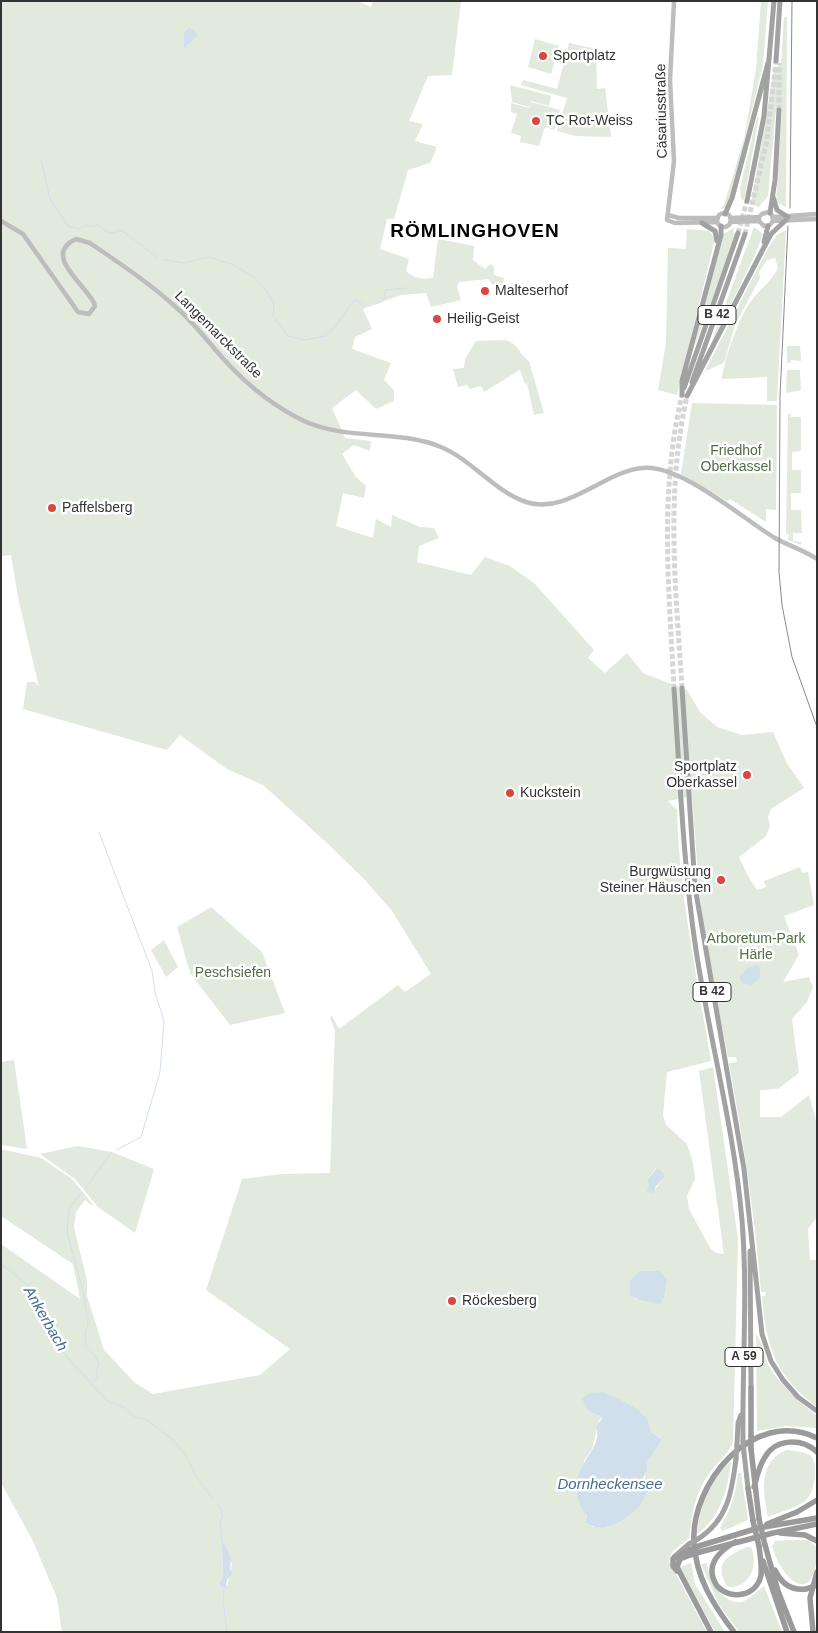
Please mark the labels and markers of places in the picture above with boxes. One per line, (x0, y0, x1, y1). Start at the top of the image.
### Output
place label: Sportplatz (553, 48, 616, 64)
marker: Sportplatz (537, 50, 549, 62)
place label: TC Rot-Weiss (546, 113, 633, 129)
marker: TC Rot-Weiss (530, 115, 542, 127)
place label: Malteserhof (495, 283, 568, 299)
marker: Malteserhof (479, 285, 491, 297)
place label: Heilig-Geist (447, 311, 519, 327)
marker: Heilig-Geist (431, 313, 443, 325)
place label: Paffelsberg (62, 500, 133, 516)
marker: Paffelsberg (46, 502, 58, 514)
place label: Sportplatz Oberkassel (666, 759, 737, 792)
marker: Sportplatz Oberkassel (741, 769, 753, 781)
place label: Kuckstein (520, 785, 581, 801)
marker: Kuckstein (504, 787, 516, 799)
place label: Burgwüstung Steiner Häuschen (600, 864, 711, 896)
marker: Burgwüstung Steiner Häuschen (715, 874, 727, 886)
place label: Röckesberg (462, 1293, 537, 1309)
marker: Röckesberg (446, 1295, 458, 1307)

